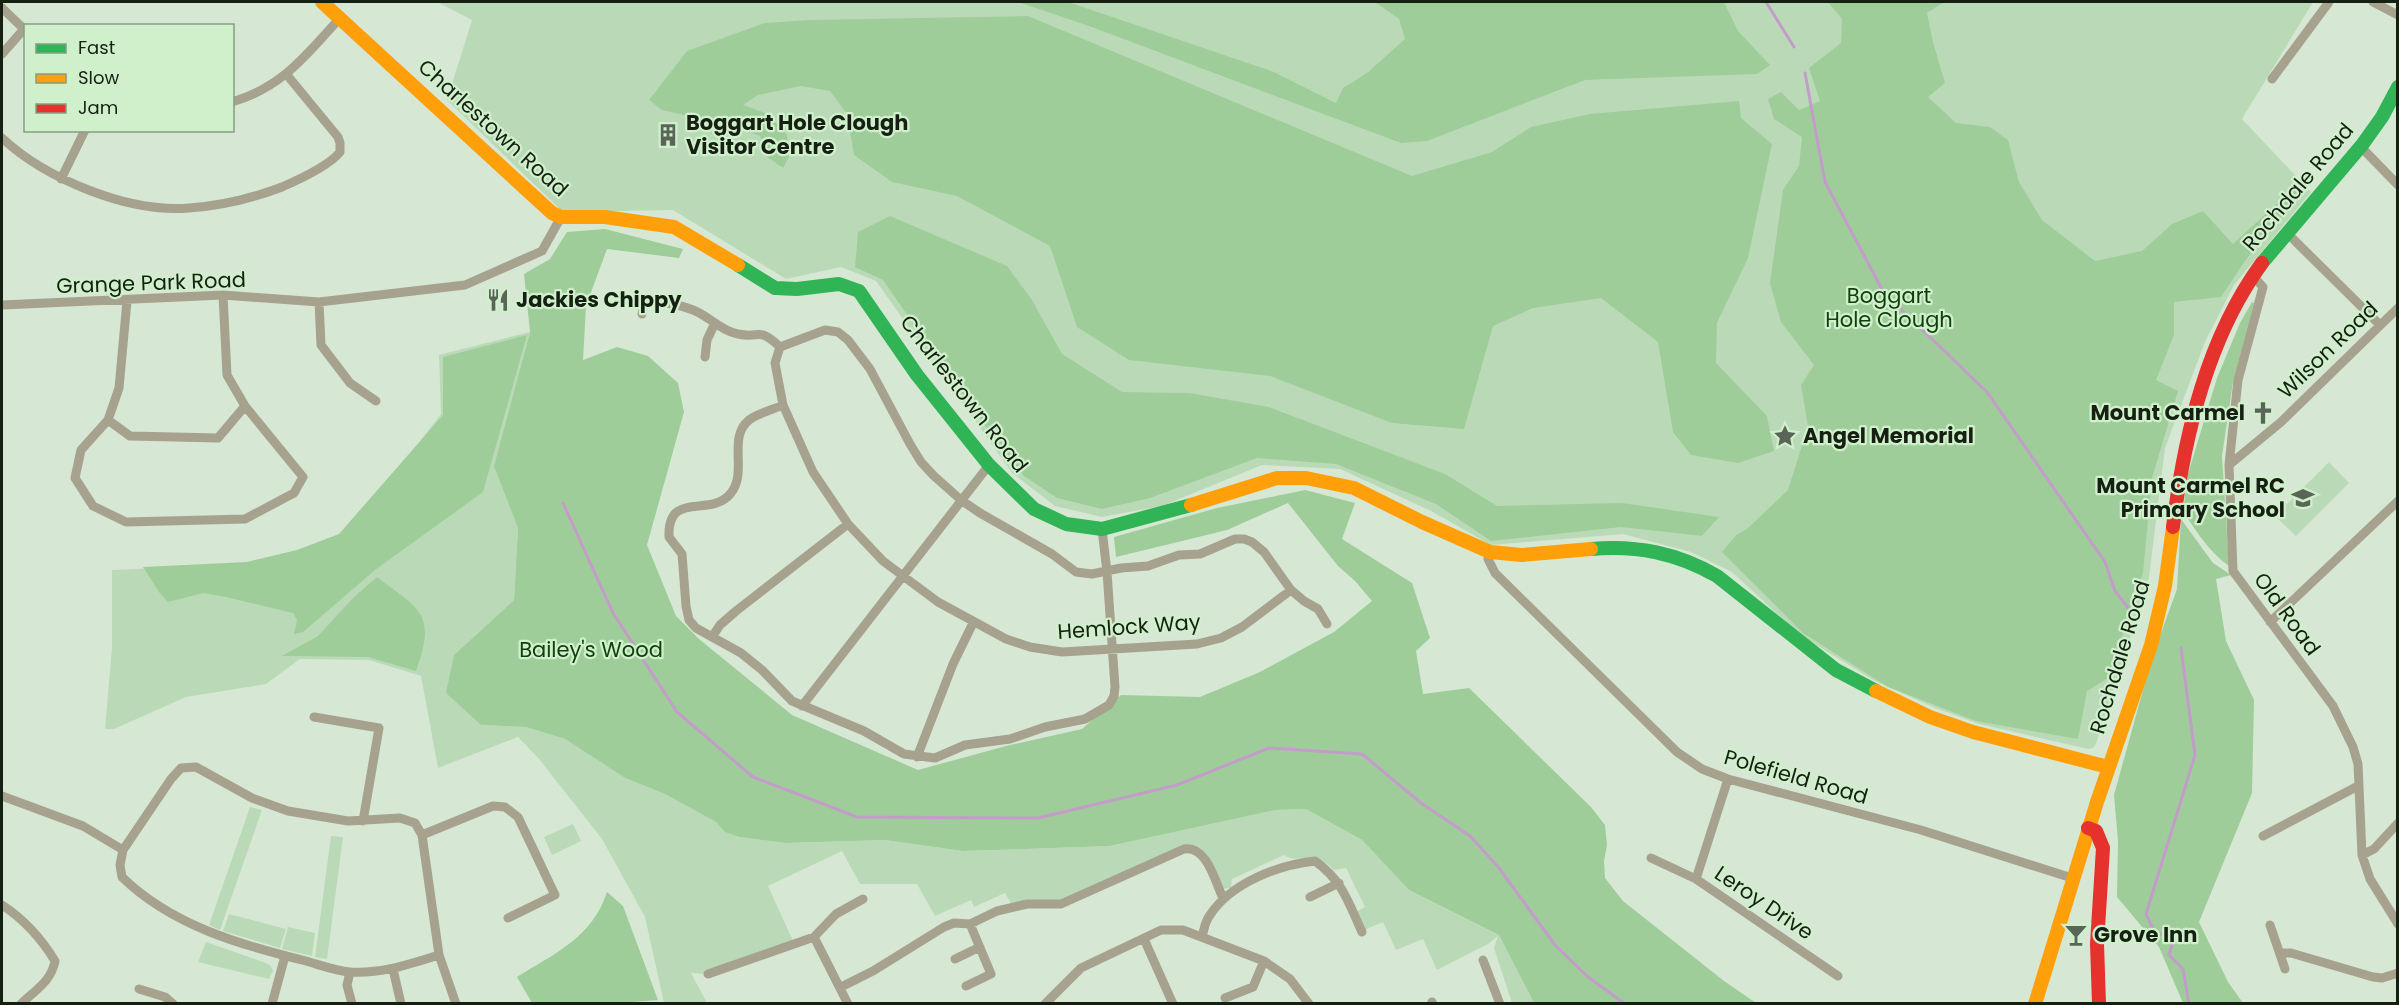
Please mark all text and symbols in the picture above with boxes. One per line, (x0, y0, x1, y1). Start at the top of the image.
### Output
legend (24, 24, 234, 132)
text: Fast (78, 35, 115, 60)
street label: Charlestown Road (412, 52, 575, 203)
text: Slow (78, 65, 120, 90)
text: Jam (78, 95, 118, 120)
place label: Boggart Hole Clough Visitor Centre (686, 108, 908, 161)
street label: Rochdale Road (2235, 116, 2360, 257)
building icon: Boggart Hole Clough Visitor Centre (655, 122, 681, 148)
street label: Grange Park Road (56, 265, 246, 300)
park label: Boggart Hole Clough (1825, 281, 1953, 334)
place label: Jackies Chippy (516, 285, 682, 314)
restaurant icon: Jackies Chippy (485, 287, 511, 313)
street label: Wilson Road (2271, 294, 2384, 405)
street label: Charlestown Road (894, 309, 1035, 479)
place label: Mount Carmel (2090, 398, 2245, 427)
church icon: Mount Carmel (2250, 400, 2276, 426)
place label: Angel Memorial (1803, 421, 1974, 450)
place icon: Angel Memorial (1772, 423, 1798, 449)
place label: Mount Carmel RC Primary School (2096, 471, 2285, 524)
school or university icon: Mount Carmel RC Primary School (2290, 485, 2316, 511)
street label: Old Road (2247, 566, 2327, 661)
street label: Rochdale Road (2082, 576, 2157, 737)
street label: Hemlock Way (1056, 607, 1202, 646)
park label: Bailey's Wood (519, 635, 663, 664)
street label: Polefield Road (1721, 742, 1871, 811)
street label: Leroy Drive (1709, 859, 1819, 946)
place label: Grove Inn (2094, 920, 2197, 949)
bar icon: Grove Inn (2063, 922, 2089, 948)

